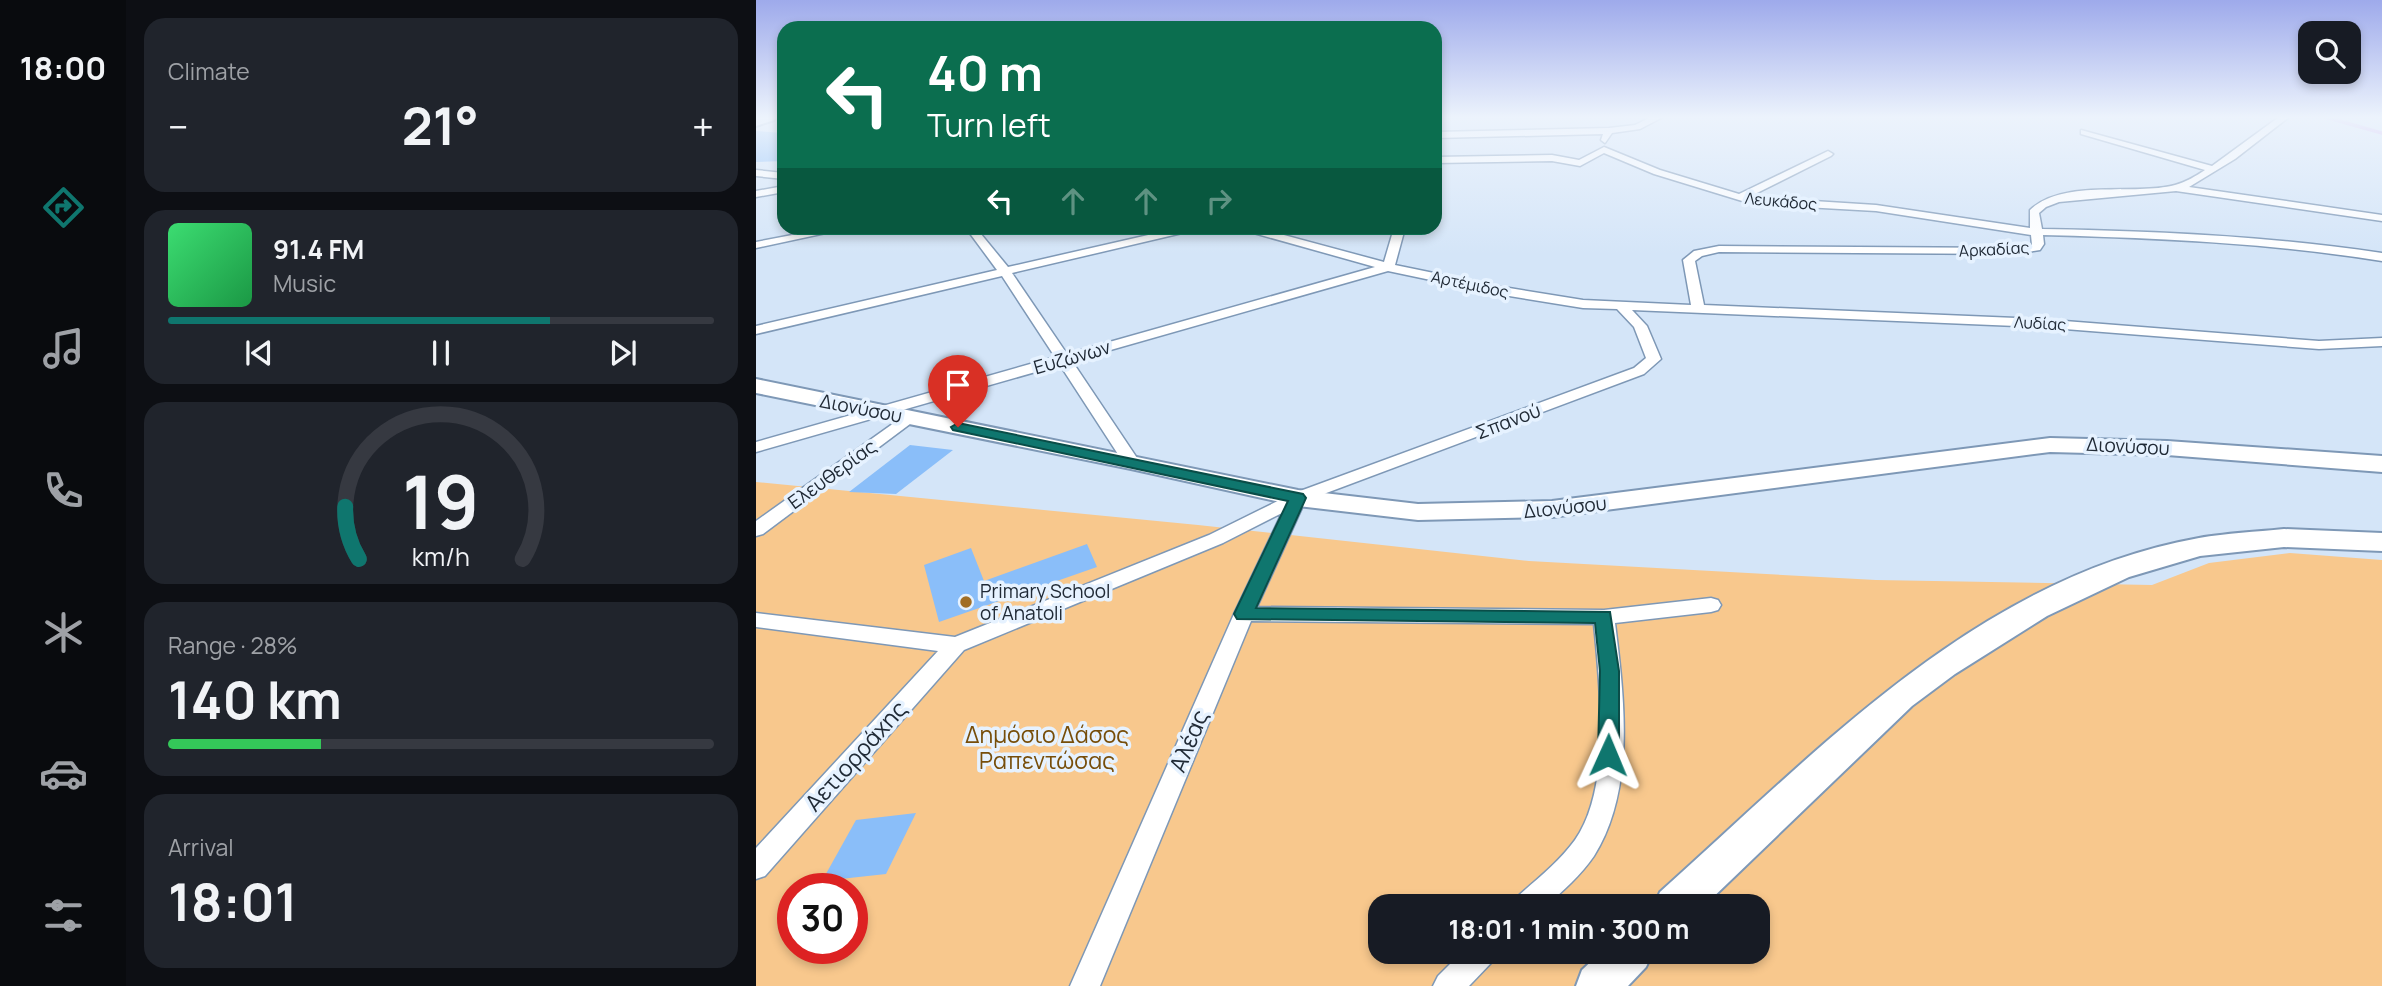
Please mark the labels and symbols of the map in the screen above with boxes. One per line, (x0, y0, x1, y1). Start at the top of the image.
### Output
street label: Λευκάδος (1744, 187, 1818, 215)
street label: Αρκαδίας (1958, 236, 2030, 262)
street label: Αρτέμιδος (1429, 265, 1511, 303)
street label: Λυδίας (2013, 311, 2067, 335)
street label: Ευζώνων (1031, 334, 1114, 380)
pin (928, 355, 988, 427)
street label: Διονύσου (818, 387, 904, 429)
street label: Σπανού (1472, 397, 1544, 445)
street label: Διονύσου (2086, 431, 2170, 461)
street label: Ελευθερίας (783, 433, 881, 515)
street label: Διονύσου (1522, 490, 1608, 524)
place label: Primary School of Anatoli (980, 578, 1110, 626)
marker: Primary School of Anatoli (958, 594, 974, 610)
street label: Αετιορράχης (797, 693, 914, 818)
street label: Αλέας (1161, 705, 1215, 777)
park label: Δημόσιο Δάσος Ραπεντώσας (965, 718, 1129, 776)
position arrow (1571, 718, 1645, 792)
speed limit sign: 30 (777, 873, 868, 964)

